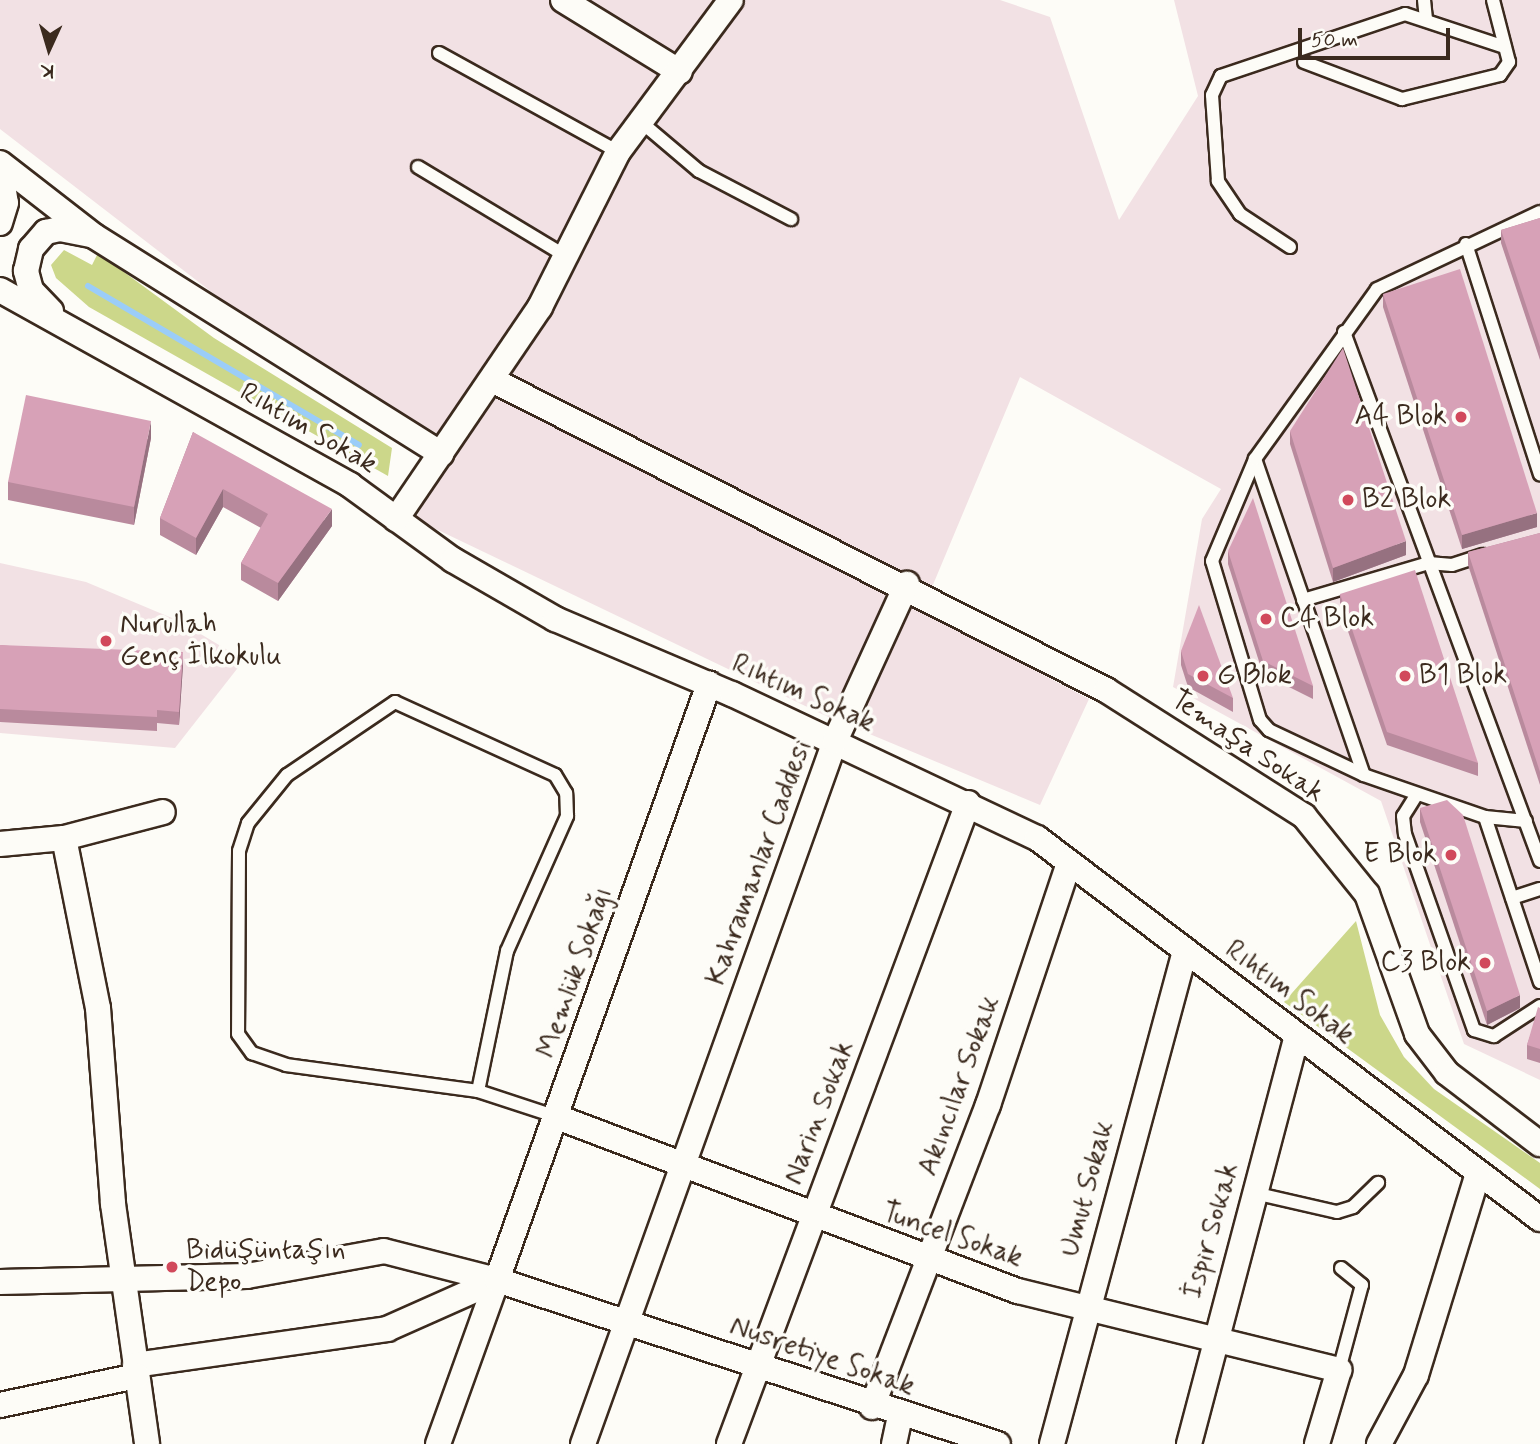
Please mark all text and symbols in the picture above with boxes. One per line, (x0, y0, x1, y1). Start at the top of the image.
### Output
north arrow (14, 14, 84, 84)
scale bar (1302, 14, 1454, 58)
text: 50 m (1311, 26, 1358, 54)
text: K (40, 58, 55, 83)
street label: Rıhtım Sokak (232, 375, 384, 483)
place label: A4 Blok (1354, 400, 1447, 434)
marker: A4 Blok (1453, 409, 1469, 425)
place label: B2 Blok (1362, 483, 1451, 517)
marker: B2 Blok (1340, 492, 1356, 508)
place label: C4 Blok (1280, 602, 1374, 636)
place label: Nurullah Genç İlkokulu (120, 608, 282, 674)
marker: C4 Blok (1258, 611, 1274, 627)
marker: Nurullah Genç İlkokulu (98, 633, 114, 649)
street label: Rıhtım Sokak (725, 647, 881, 741)
place label: G Blok (1217, 659, 1293, 693)
place label: B1 Blok (1419, 659, 1507, 693)
marker: G Blok (1195, 668, 1211, 684)
marker: B1 Blok (1397, 668, 1413, 684)
street label: Temaşa Sokak (1165, 684, 1329, 810)
street label: Kahramanlar Caddesi (699, 733, 821, 993)
place label: E Blok (1363, 838, 1437, 872)
marker: E Blok (1443, 847, 1459, 863)
street label: Memlük Sokağı (531, 882, 621, 1064)
street label: Rıhtım Sokak (1217, 933, 1361, 1053)
place label: C3 Blok (1380, 946, 1471, 980)
marker: C3 Blok (1477, 955, 1493, 971)
street label: Akıncılar Sokak (912, 993, 1008, 1179)
street label: Narin Sokak (777, 1036, 863, 1190)
street label: Umut Sokak (1054, 1118, 1122, 1260)
street label: İspir Sokak (1177, 1160, 1247, 1302)
street label: Tuncel Sokak (876, 1196, 1028, 1276)
place label: Bidüşüntaşın Depo (186, 1234, 346, 1300)
marker: Bidüşüntaşın Depo (164, 1259, 180, 1275)
street label: Nusretiye Sokak (725, 1310, 919, 1404)

